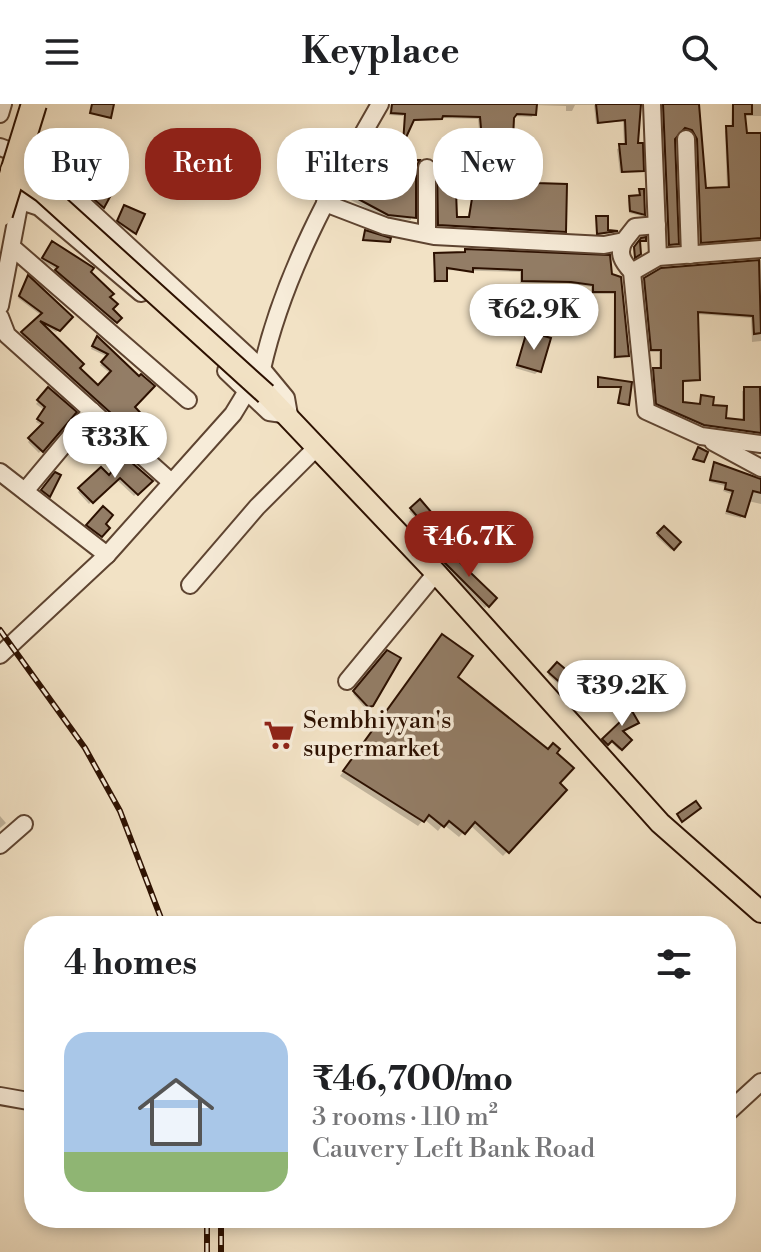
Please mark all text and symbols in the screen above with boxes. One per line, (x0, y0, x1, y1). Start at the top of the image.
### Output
icon: menu (40, 30, 84, 74)
text: Keyplace (301, 30, 460, 75)
icon: search (677, 30, 721, 74)
chip: Buy (24, 128, 129, 200)
chip: Rent (145, 128, 261, 200)
chip: Filters (277, 128, 417, 200)
chip: New (433, 128, 543, 200)
pin: ₹62.9K (469, 284, 599, 352)
text: ₹62.9K (488, 294, 580, 326)
pin: ₹33K (68, 412, 162, 480)
text: ₹33K (81, 422, 149, 454)
pin: ₹46.7K (404, 511, 534, 579)
text: ₹46.7K (422, 521, 516, 553)
pin: ₹39.2K (557, 660, 687, 728)
text: ₹39.2K (576, 670, 668, 702)
place label: Sembhiyyan's supermarket (303, 706, 451, 764)
supermarket icon: Sembhiyyan's supermarket (262, 718, 296, 752)
icon: filters (652, 942, 696, 986)
text: 4 homes (64, 943, 197, 985)
text: ₹46,700/mo (312, 1059, 513, 1101)
icon: home (128, 1064, 224, 1160)
text: 3 rooms · 110 m² (312, 1101, 498, 1133)
text: Cauvery Left Bank Road (312, 1133, 595, 1165)

